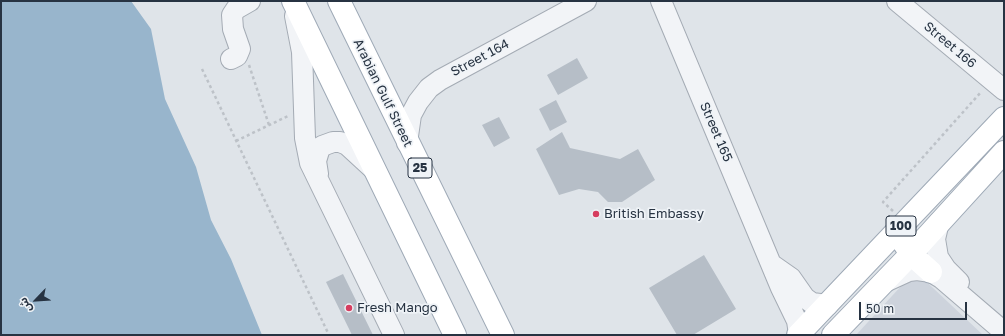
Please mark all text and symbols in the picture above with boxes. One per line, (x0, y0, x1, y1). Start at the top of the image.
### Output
street label: Street 166 (921, 19, 979, 71)
street label: Arabian Gulf Street (350, 36, 416, 150)
street label: Street 164 (448, 36, 512, 80)
street label: Street 165 (696, 100, 736, 164)
road number: 25 (408, 158, 432, 178)
place label: British Embassy (604, 206, 704, 222)
marker: British Embassy (591, 209, 601, 219)
road number: 100 (886, 216, 916, 236)
north arrow (16, 280, 56, 320)
scale bar (861, 294, 969, 320)
text: ش (16, 296, 34, 315)
place label: Fresh Mango (357, 300, 438, 316)
text: 50 m (866, 301, 894, 316)
marker: Fresh Mango (344, 303, 354, 313)

